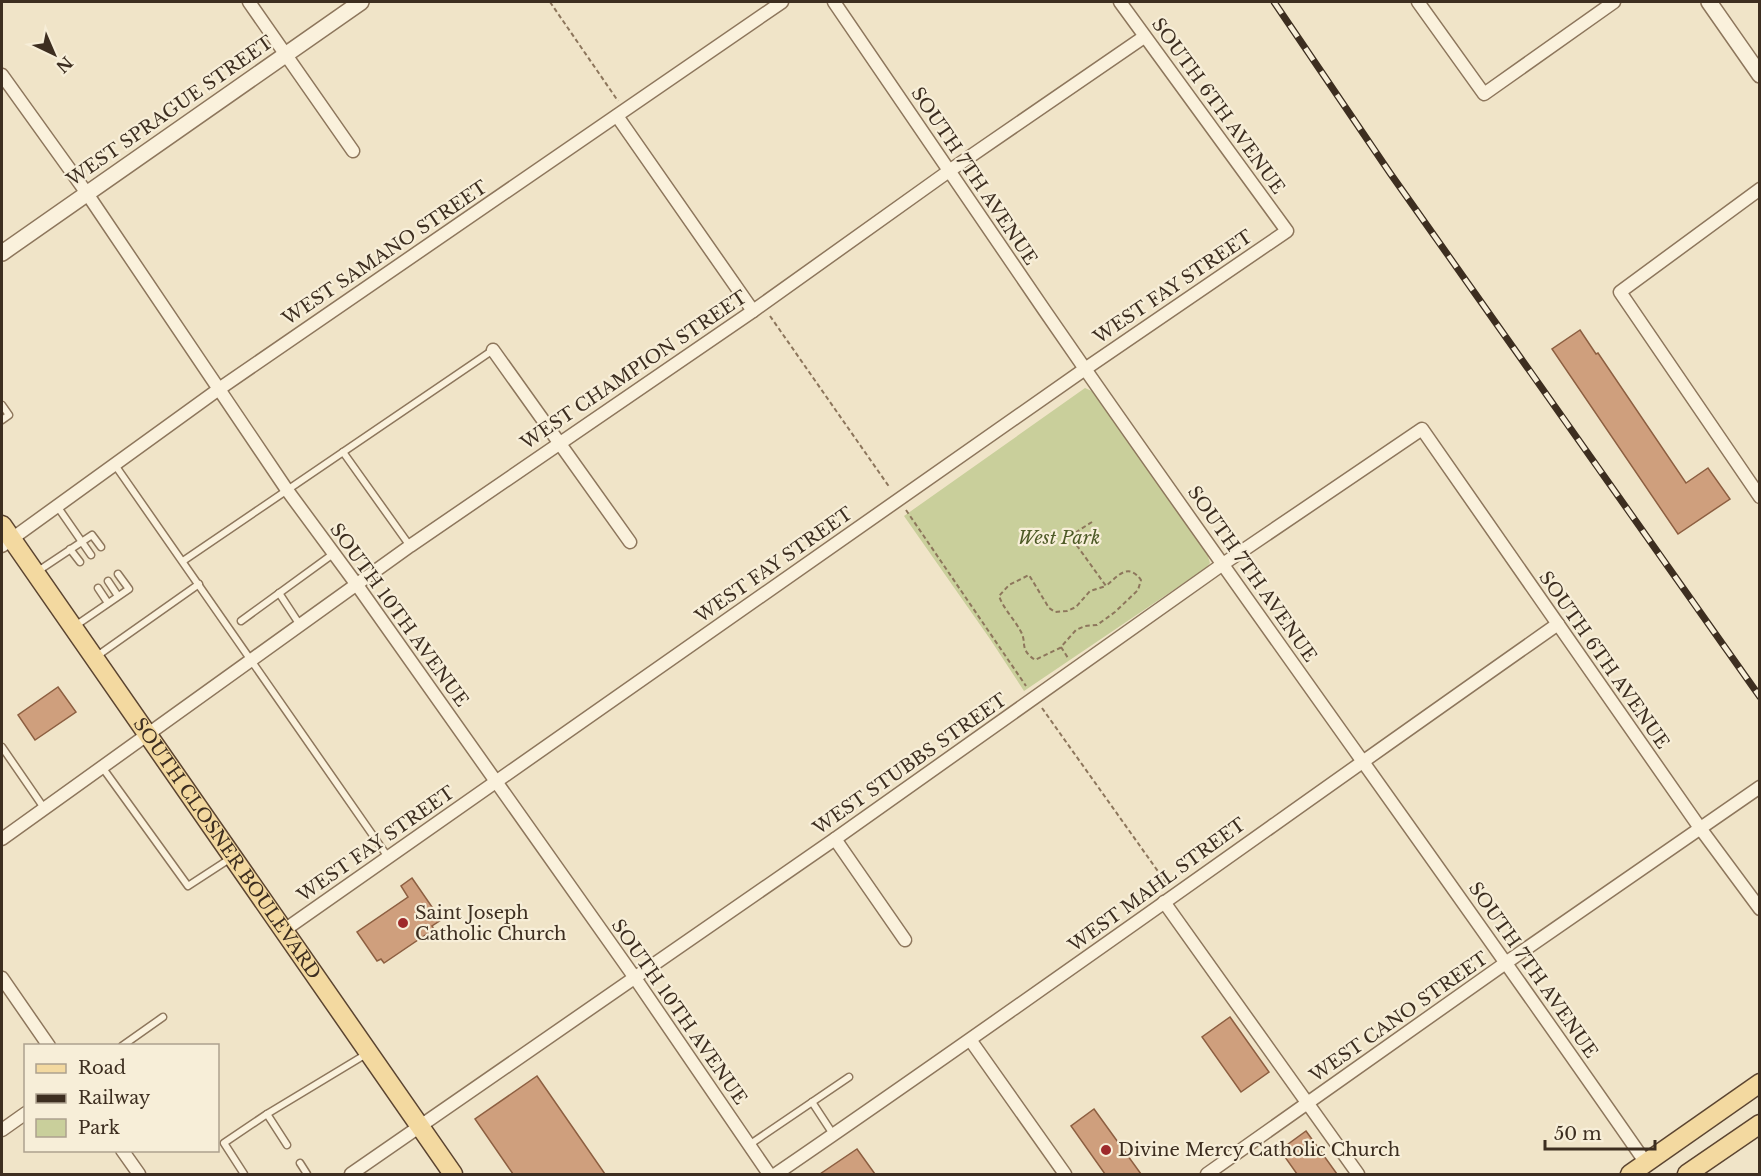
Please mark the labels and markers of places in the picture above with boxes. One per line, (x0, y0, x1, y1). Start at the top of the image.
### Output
place label: Saint Joseph Catholic Church (415, 902, 566, 945)
marker: Saint Joseph Catholic Church (396, 916, 410, 930)
place label: Divine Mercy Catholic Church (1118, 1139, 1400, 1161)
marker: Divine Mercy Catholic Church (1099, 1143, 1113, 1157)

